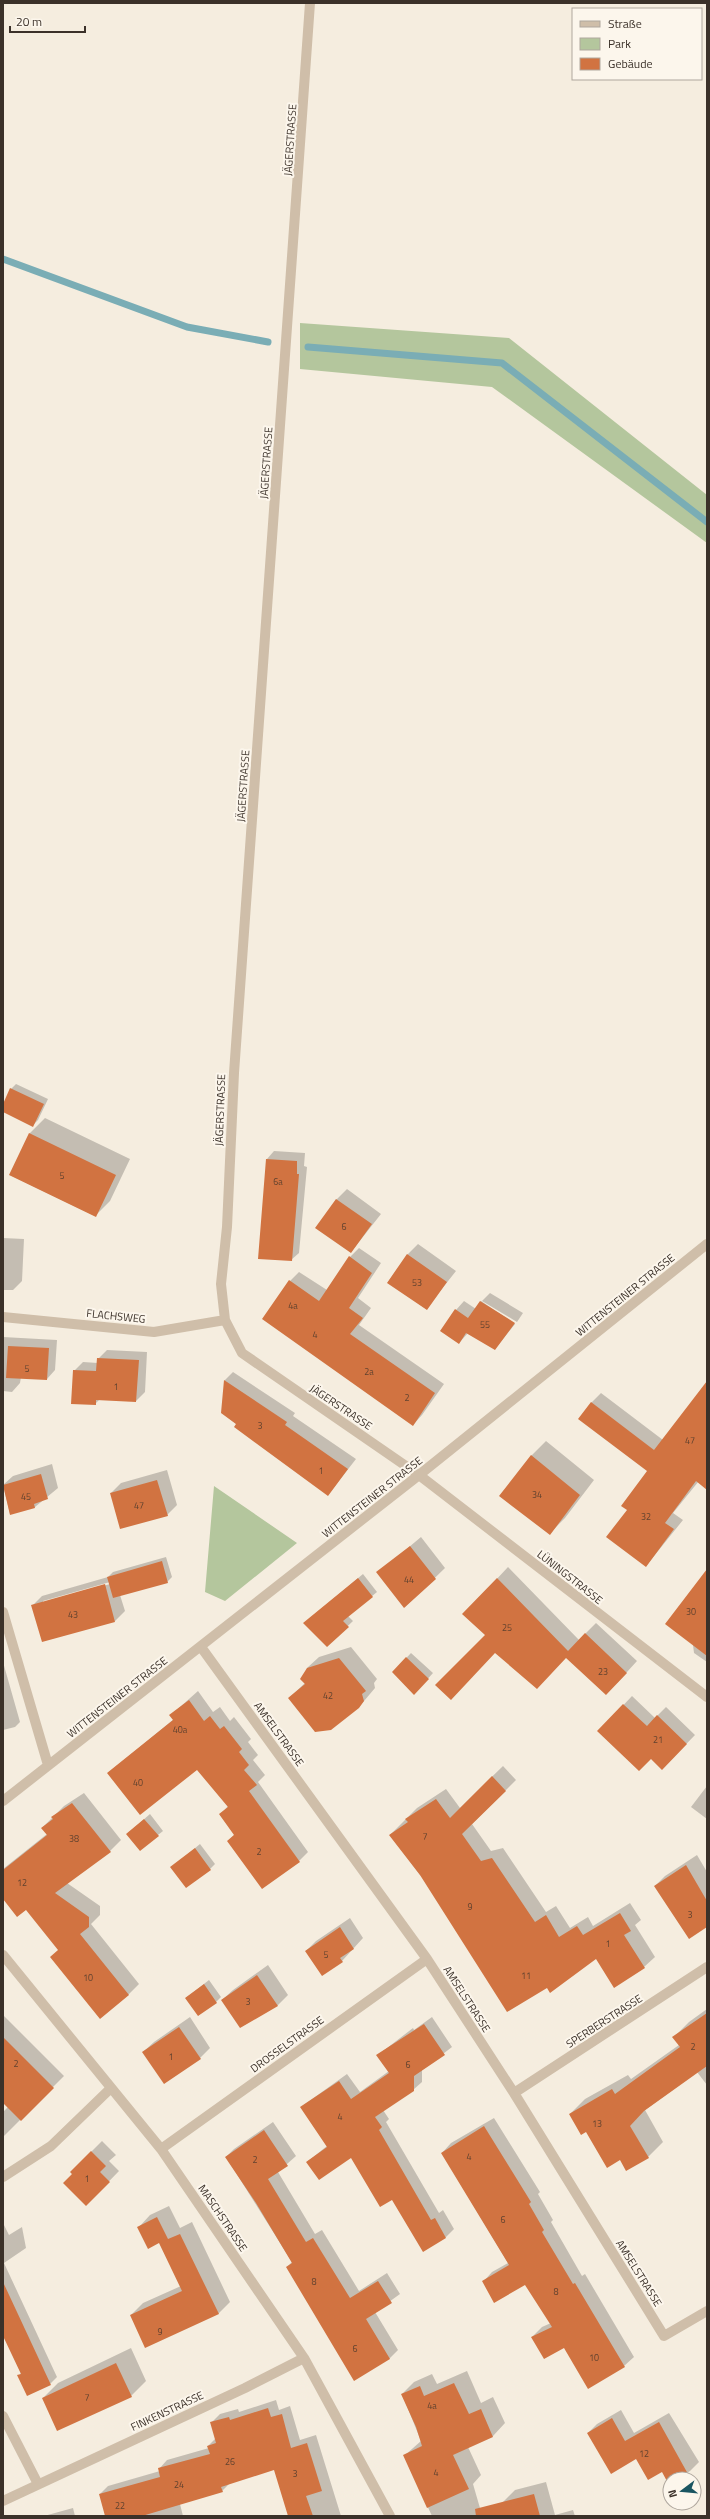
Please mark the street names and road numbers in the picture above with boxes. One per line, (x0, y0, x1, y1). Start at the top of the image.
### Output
street label: JÄGERSTRASSE (280, 103, 300, 177)
street label: JÄGERSTRASSE (256, 426, 276, 500)
street label: JÄGERSTRASSE (233, 749, 253, 823)
street label: JÄGERSTRASSE (211, 1074, 229, 1146)
street label: WITTENSTEINER STRASSE (572, 1250, 678, 1340)
street label: FLACHSWEG (86, 1305, 147, 1327)
street label: JÄGERSTRASSE (307, 1380, 375, 1434)
street label: WITTENSTEINER STRASSE (318, 1453, 426, 1541)
street label: LÜNINGSTRASSE (534, 1546, 606, 1608)
street label: WITTENSTEINER STRASSE (63, 1653, 171, 1741)
street label: AMSELSTRASSE (250, 1699, 308, 1769)
street label: AMSELSTRASSE (440, 1963, 494, 2035)
street label: SPERBERSTRASSE (563, 1990, 645, 2052)
street label: DROSSELSTRASSE (247, 2012, 327, 2076)
street label: MASCHSTRASSE (195, 2181, 251, 2255)
street label: AMSELSTRASSE (612, 2237, 666, 2309)
street label: FINKENSTRASSE (128, 2387, 206, 2435)

